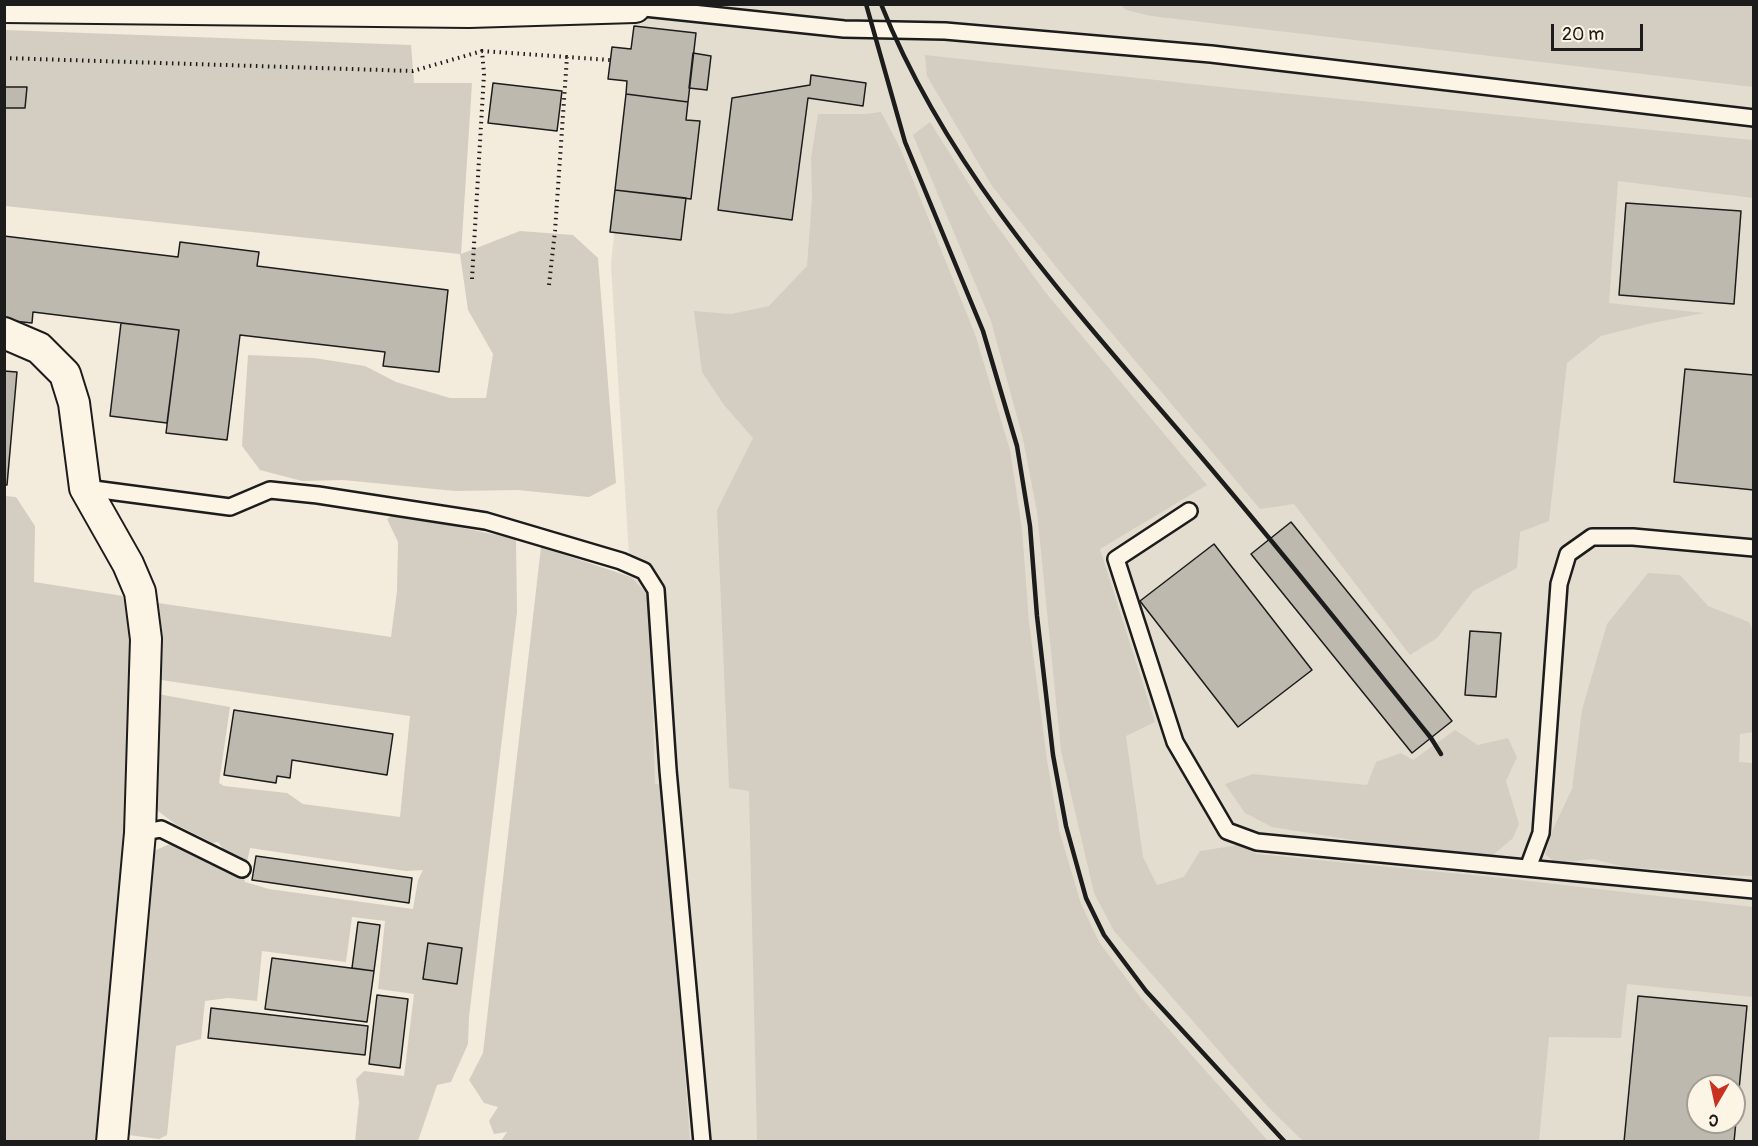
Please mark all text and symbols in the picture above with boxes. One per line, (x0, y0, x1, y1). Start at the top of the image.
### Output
scale bar (1554, 12, 1646, 50)
text: 20 m (1562, 23, 1604, 46)
north arrow (1686, 1074, 1746, 1134)
text: С (1707, 1109, 1720, 1130)

